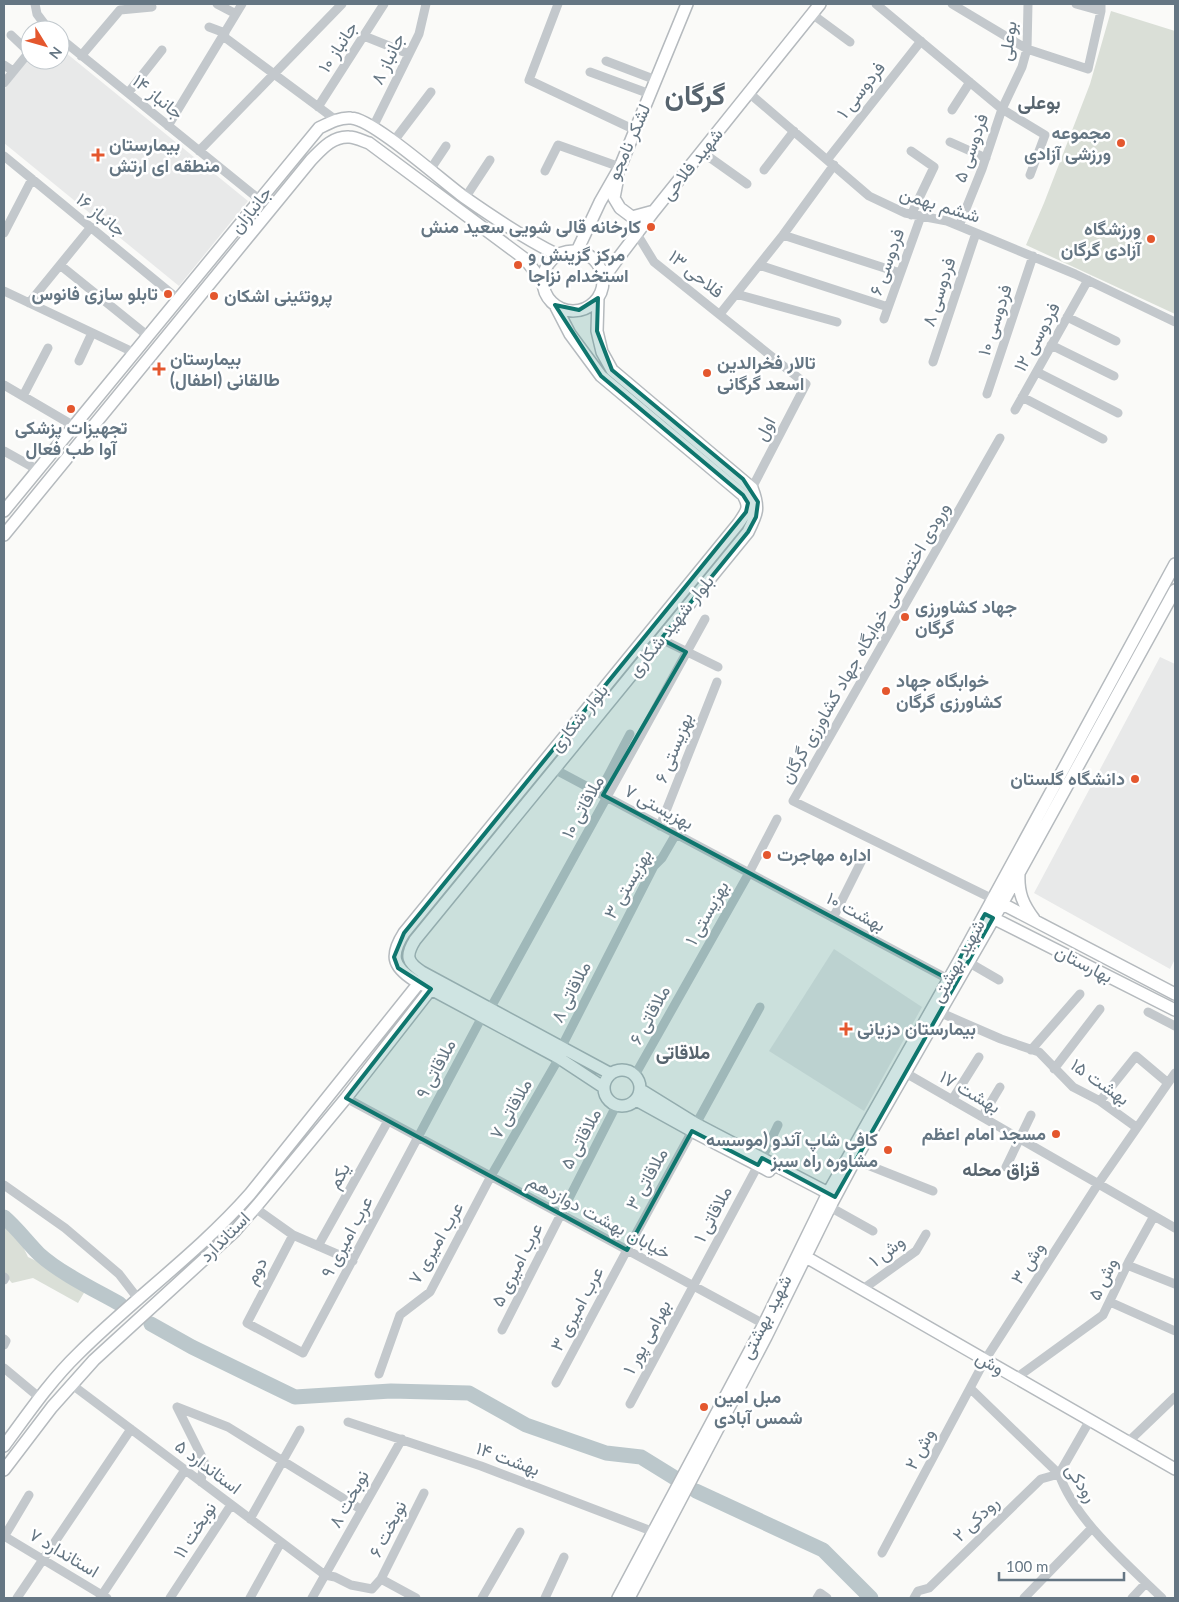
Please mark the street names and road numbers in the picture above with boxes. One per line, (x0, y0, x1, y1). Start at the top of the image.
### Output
street label: ۱۰ جانباز (313, 17, 363, 77)
street label: بوعلی (993, 19, 1022, 62)
street label: جانباز ۸ (365, 29, 410, 88)
street label: ۱ فردوسی (831, 57, 890, 123)
street label: جانباز ۱۴ (128, 69, 189, 124)
street label: لشکر نامجو (602, 100, 655, 183)
street label: ۵ فردوسی (948, 110, 993, 185)
street label: شهید فلاحی (655, 123, 728, 205)
street label: جانبازان (225, 181, 277, 238)
street label: ششم بهمن (897, 181, 983, 229)
street label: جانباز ۱۶ (72, 188, 131, 242)
street label: ۶ فردوسی (864, 225, 909, 298)
street label: ۱۳ فلاحی (664, 244, 729, 303)
street label: ۸ فردوسی (917, 254, 961, 329)
street label: ۱۰ فردوسی (972, 281, 1017, 358)
street label: ۱۲ فردوسی (1008, 298, 1065, 375)
street label: اول (749, 413, 780, 445)
street label: ورودی اختصاصی خوابگاه جهاد کشاورزی گرگان (775, 499, 955, 787)
street label: بلوار شهید شکاری (622, 570, 719, 681)
street label: بلوار شکاری (544, 679, 613, 756)
street label: بهزیستی ۶ (649, 709, 698, 786)
street label: ۱۰ ملاقاتی (556, 771, 609, 842)
street label: ۷ بهزیستی (621, 779, 698, 834)
street label: ۳ بهزیستی (598, 845, 657, 923)
street label: بهزیستی ۱ (680, 877, 734, 949)
street label: بهشت ۱۰ (823, 886, 890, 937)
street label: شهید بهشتی (925, 915, 990, 1006)
street label: بهارستان (1052, 939, 1117, 988)
street label: ملاقاتی ۸ (545, 957, 596, 1026)
street label: ۶ ملاقاتی (624, 981, 675, 1048)
street label: ملاقاتی ۹ (410, 1035, 461, 1102)
street label: بهشت ۱۵ (1066, 1053, 1134, 1110)
street label: بهشت ۱۷ (936, 1065, 1005, 1118)
street label: ۷ ملاقاتی (484, 1075, 537, 1143)
street label: ملاقاتی ۵ (555, 1104, 606, 1173)
street label: ملاقاتی ۳ (620, 1144, 673, 1214)
street label: یکم (322, 1159, 356, 1193)
street label: خیابان بهشت دوازدهم (523, 1169, 675, 1265)
street label: ملاقاتی ۱ (688, 1182, 737, 1246)
street label: ۹ عرب امیری (315, 1192, 378, 1282)
street label: ۷ عرب امیری (403, 1198, 468, 1288)
street label: استاندارد (195, 1207, 255, 1267)
street label: ۵ عرب امیری (486, 1219, 547, 1311)
street label: وش ۱ (864, 1230, 909, 1272)
street label: وش ۳ (1005, 1237, 1050, 1288)
street label: دوم (239, 1253, 273, 1289)
street label: وش ۵ (1082, 1254, 1123, 1304)
street label: ۳ عرب امیری (545, 1263, 608, 1355)
street label: شهید بهشتی (735, 1271, 797, 1363)
street label: ۱ بهرامی پور (617, 1296, 677, 1378)
street label: وش (972, 1345, 1009, 1380)
street label: وش ۲ (899, 1424, 940, 1473)
street label: ۵ استاندارد (170, 1434, 246, 1499)
street label: بهشت ۱۴ (473, 1436, 543, 1481)
street label: رودکی (1060, 1459, 1102, 1507)
street label: ۸ نوبخت (323, 1466, 374, 1532)
street label: رودکی ۲ (948, 1491, 1004, 1546)
street label: نوبخت ۶ (364, 1496, 412, 1561)
street label: ۱۱ نوبخت (168, 1497, 221, 1562)
street label: استاندارد ۷ (25, 1523, 103, 1582)

